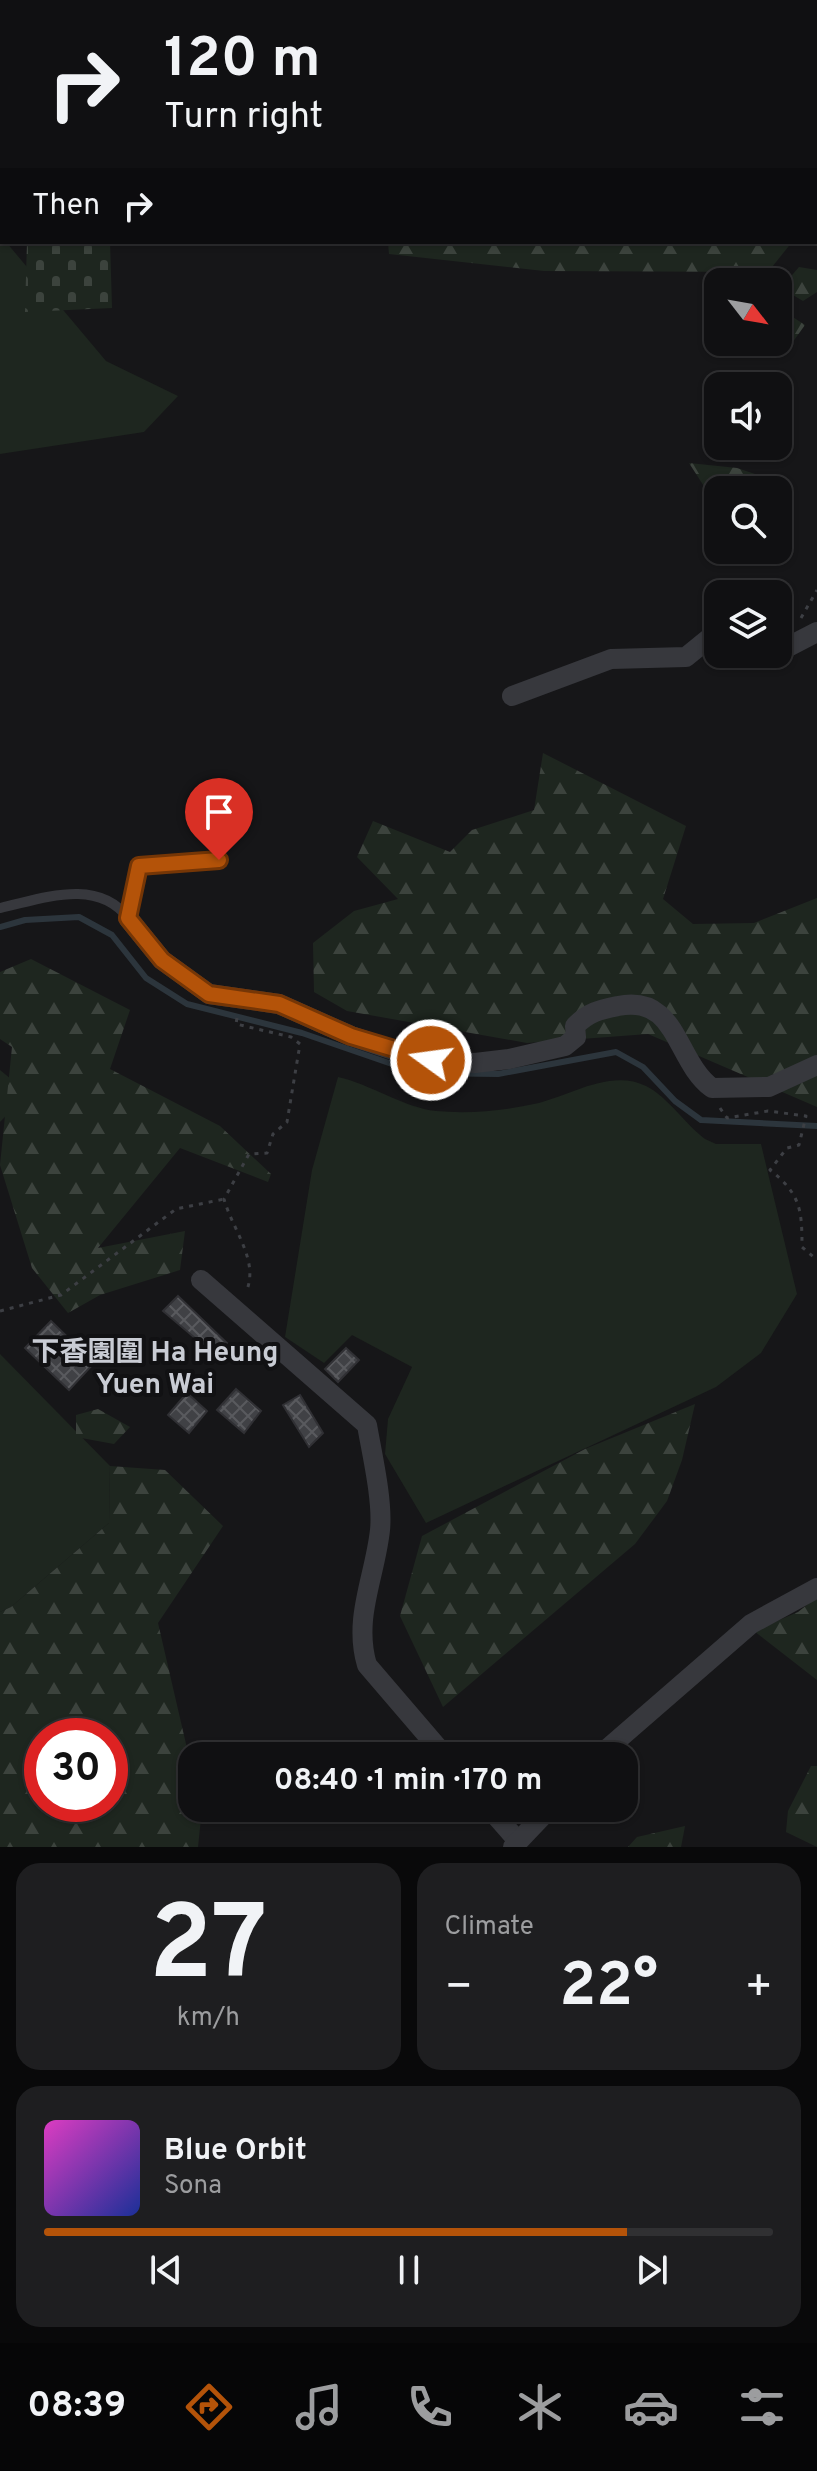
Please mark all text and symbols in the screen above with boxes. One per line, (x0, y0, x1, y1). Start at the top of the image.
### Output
text: 120 m (164, 26, 321, 96)
icon: right (32, 32, 136, 136)
text: Turn right (164, 95, 323, 141)
icon: right (116, 184, 160, 228)
text: Then (32, 188, 100, 225)
north arrow (704, 268, 792, 356)
map controls (704, 268, 792, 668)
button: sound (704, 372, 792, 460)
button: search (704, 476, 792, 564)
button: layers (704, 580, 792, 668)
pin (185, 778, 253, 860)
icon: arrive (197, 790, 241, 834)
position arrow (389, 1018, 473, 1102)
district label: 下香園圍 Ha Heung Yuen Wai (31, 1336, 279, 1404)
speed limit sign: 30 (24, 1718, 128, 1822)
text: 08:40 · 1 min · 170 m (274, 1763, 542, 1800)
text: 27 (149, 1884, 267, 2016)
text: Climate (445, 1911, 534, 1944)
text: 22° (560, 1951, 658, 2027)
text: − (445, 1961, 473, 2017)
text: + (745, 1961, 773, 2017)
text: km/h (177, 2002, 240, 2035)
text: Blue Orbit (164, 2133, 307, 2170)
text: Sona (164, 2170, 222, 2203)
icon: previous (144, 2248, 188, 2292)
icon: pause (387, 2248, 431, 2292)
icon: next (630, 2248, 674, 2292)
icon: directions (181, 2379, 237, 2435)
icon: music (291, 2379, 347, 2435)
icon: phone (402, 2379, 458, 2435)
icon: climate (512, 2379, 568, 2435)
icon: car (623, 2379, 679, 2435)
icon: filters (734, 2379, 790, 2435)
text: 08:39 (27, 2384, 126, 2430)

